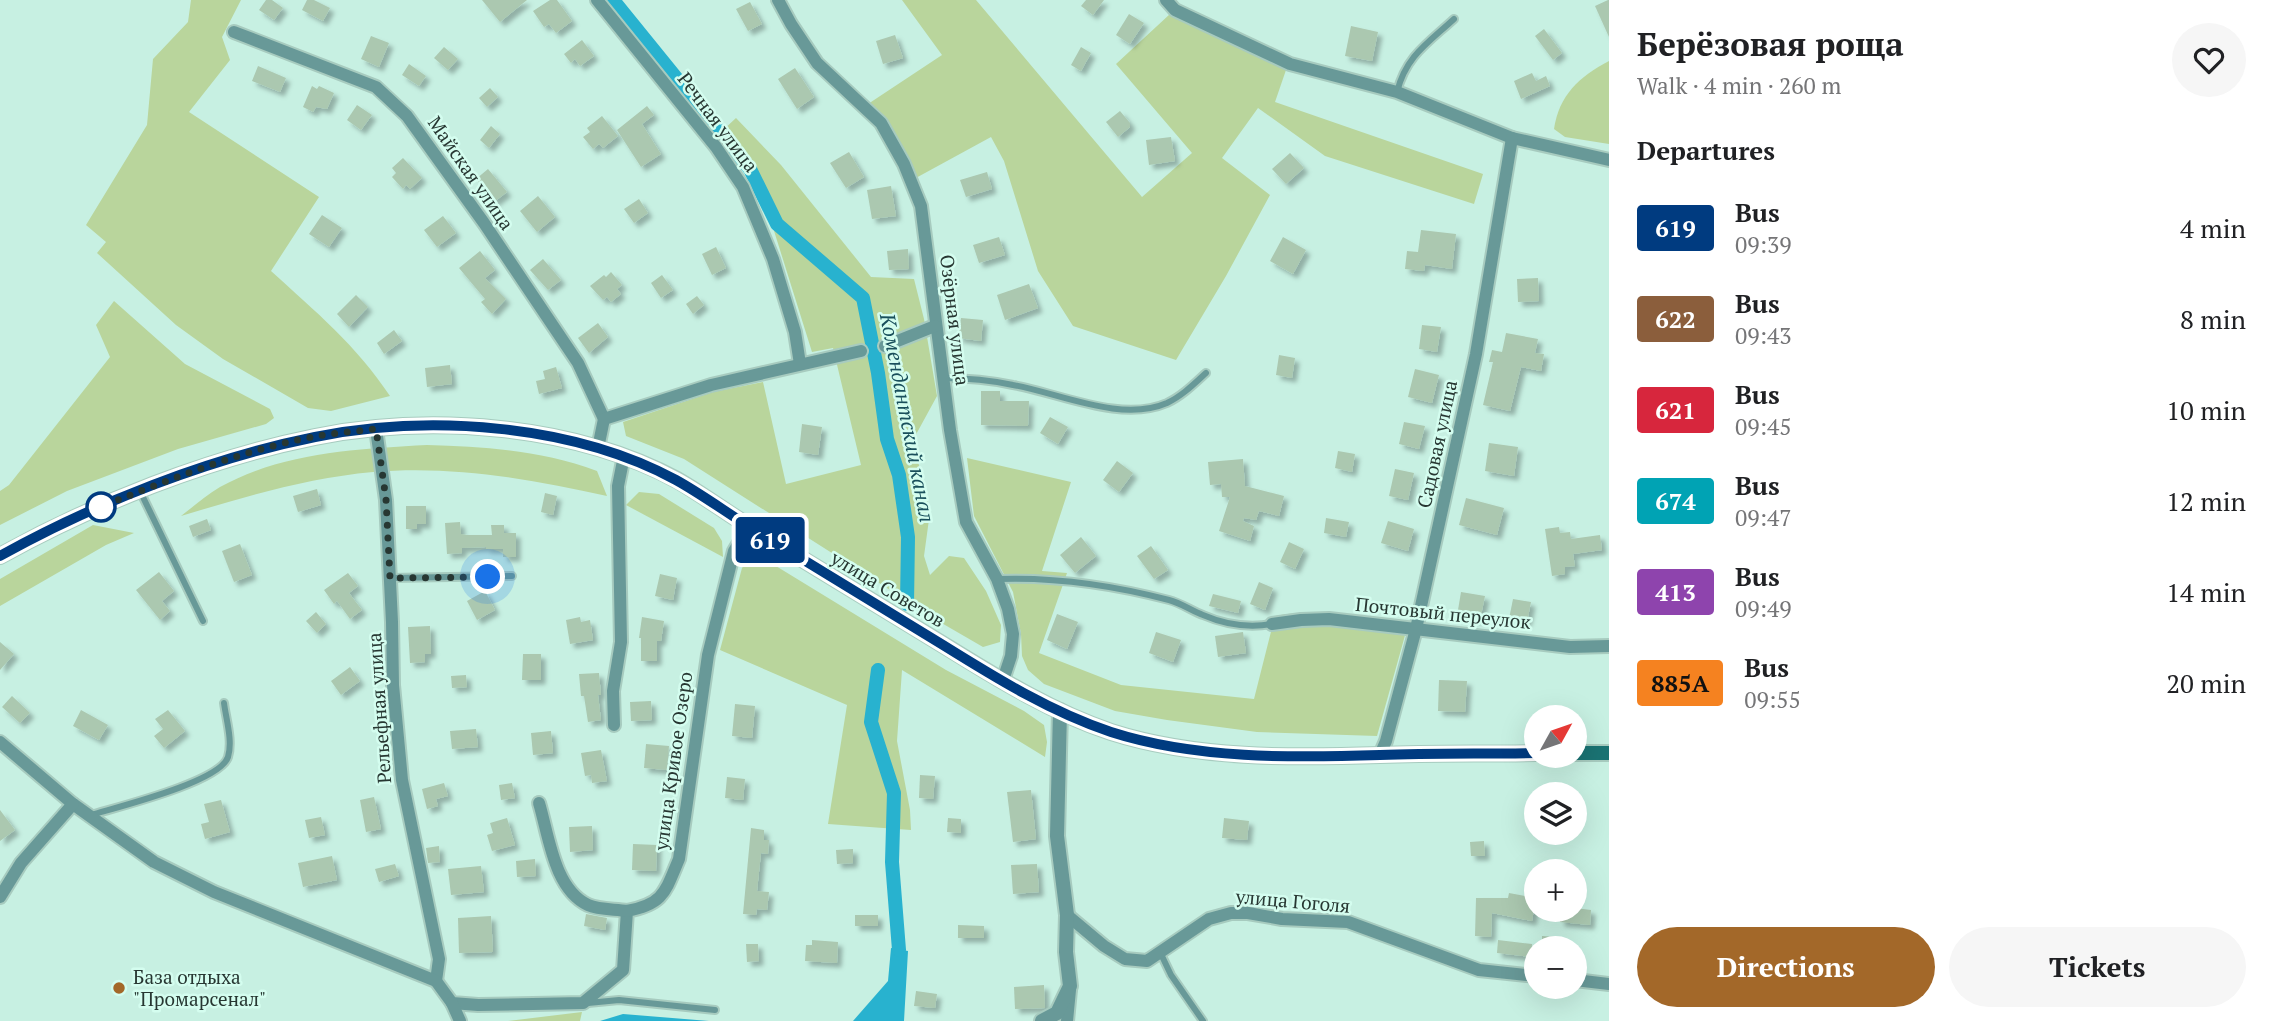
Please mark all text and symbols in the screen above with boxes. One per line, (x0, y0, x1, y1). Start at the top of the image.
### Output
text: Берёзовая роща (1637, 22, 1904, 65)
button: heart (2172, 23, 2246, 97)
street label: Речная улица (673, 67, 764, 177)
text: Walk · 4 min · 260 m (1637, 70, 1841, 101)
street label: Майская улица (423, 111, 520, 235)
text: Departures (1637, 133, 1775, 167)
text: Bus (1735, 195, 1780, 229)
text: 4 min (2180, 211, 2246, 245)
text: 619 (1655, 212, 1696, 244)
text: 09:39 (1735, 229, 1792, 260)
street label: Озёрная улица (935, 253, 976, 387)
text: Bus (1735, 286, 1780, 320)
text: 8 min (2180, 302, 2246, 336)
text: 622 (1655, 303, 1696, 335)
water label: Комендантский канал (874, 310, 942, 525)
text: 09:43 (1735, 320, 1792, 351)
street label: Садовая улица (1411, 377, 1462, 510)
text: Bus (1735, 377, 1780, 411)
text: 10 min (2166, 393, 2246, 427)
text: 621 (1655, 394, 1696, 426)
text: 09:45 (1735, 411, 1792, 442)
text: Bus (1735, 468, 1780, 502)
text: 12 min (2166, 484, 2246, 518)
text: 674 (1655, 485, 1696, 517)
unlabelled marker (86, 492, 116, 522)
text: 09:47 (1735, 502, 1792, 533)
line badge: 619 (730, 517, 810, 563)
text: 619 (750, 524, 790, 556)
street label: улица Советов (826, 544, 950, 632)
your location (470, 559, 505, 594)
text: Bus (1735, 559, 1780, 593)
text: 14 min (2166, 575, 2246, 609)
text: 413 (1655, 576, 1696, 608)
street label: Почтовый переулок (1354, 591, 1533, 634)
text: 09:49 (1735, 593, 1792, 624)
street label: Рельефная улица (361, 631, 396, 784)
text: Bus (1744, 650, 1789, 684)
text: 20 min (2166, 666, 2246, 700)
text: 885А (1651, 667, 1709, 699)
street label: улица Кривое Озеро (647, 670, 697, 853)
text: 09:55 (1744, 684, 1801, 715)
north arrow (1524, 705, 1587, 768)
map controls (1524, 705, 1587, 999)
button: layers (1524, 782, 1587, 845)
button: + (1524, 859, 1587, 922)
street label: улица Гоголя (1234, 883, 1351, 918)
button: Directions (1637, 927, 1935, 1007)
button: Tickets (1949, 927, 2246, 1007)
button: − (1524, 936, 1587, 999)
place label: База отдыха "Промарсенал" (133, 964, 266, 1011)
marker: База отдыха "Промарсенал" (111, 980, 127, 996)

